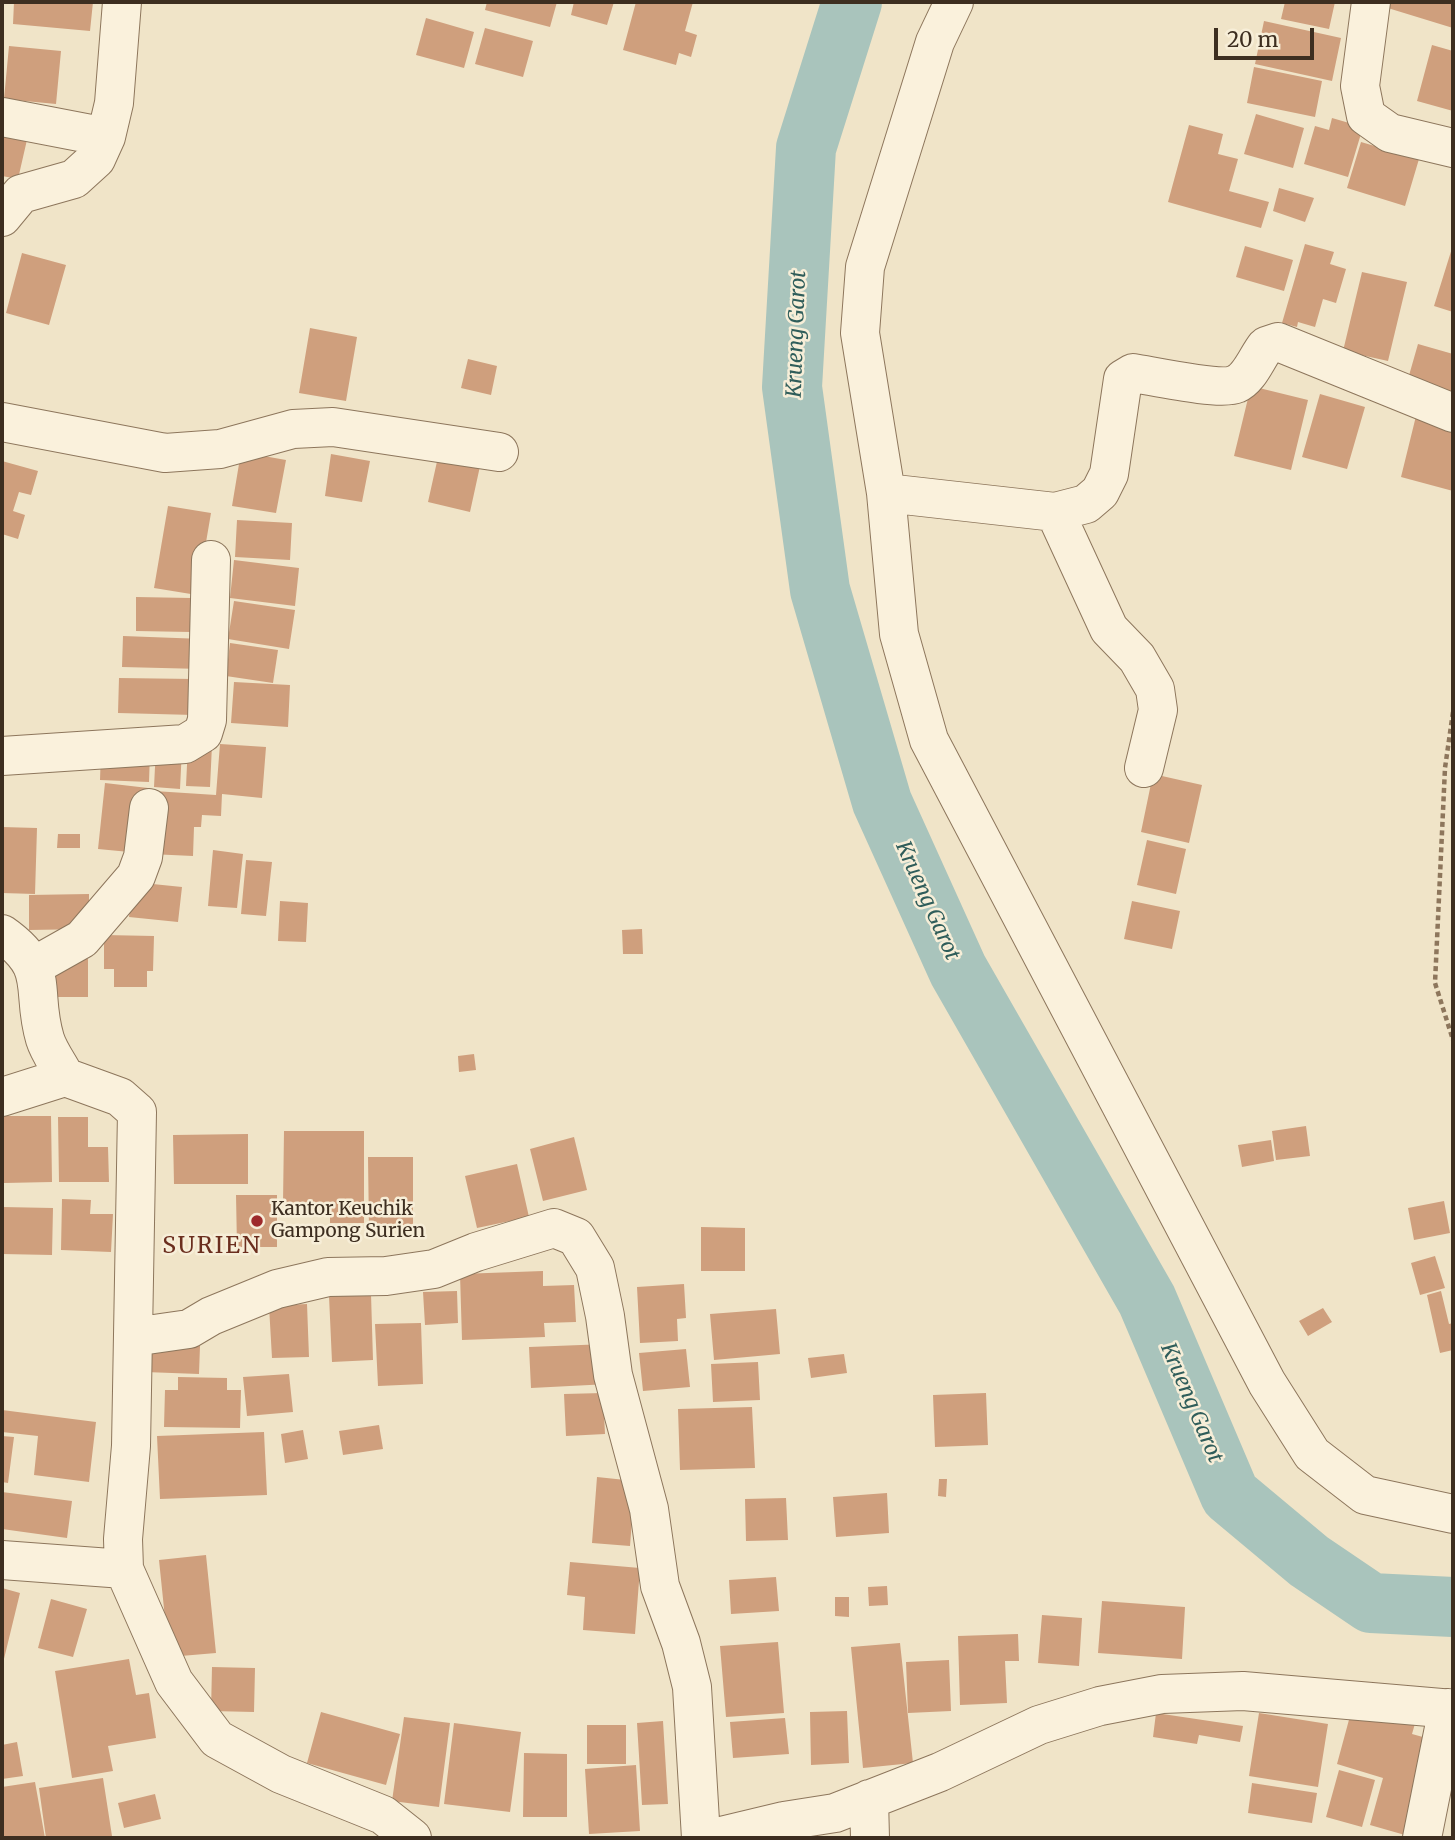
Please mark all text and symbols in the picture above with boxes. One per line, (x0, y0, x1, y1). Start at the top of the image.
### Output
scale bar (1217, 14, 1317, 58)
text: 20 m (1227, 26, 1278, 53)
water label: Krueng Garot (782, 270, 812, 398)
water label: Krueng Garot (890, 838, 964, 964)
place label: Kantor Keuchik Gampong Surien (271, 1199, 425, 1243)
marker: Kantor Keuchik Gampong Surien (249, 1213, 265, 1229)
district label: SURIEN (163, 1232, 261, 1260)
water label: Krueng Garot (1155, 1340, 1227, 1466)

